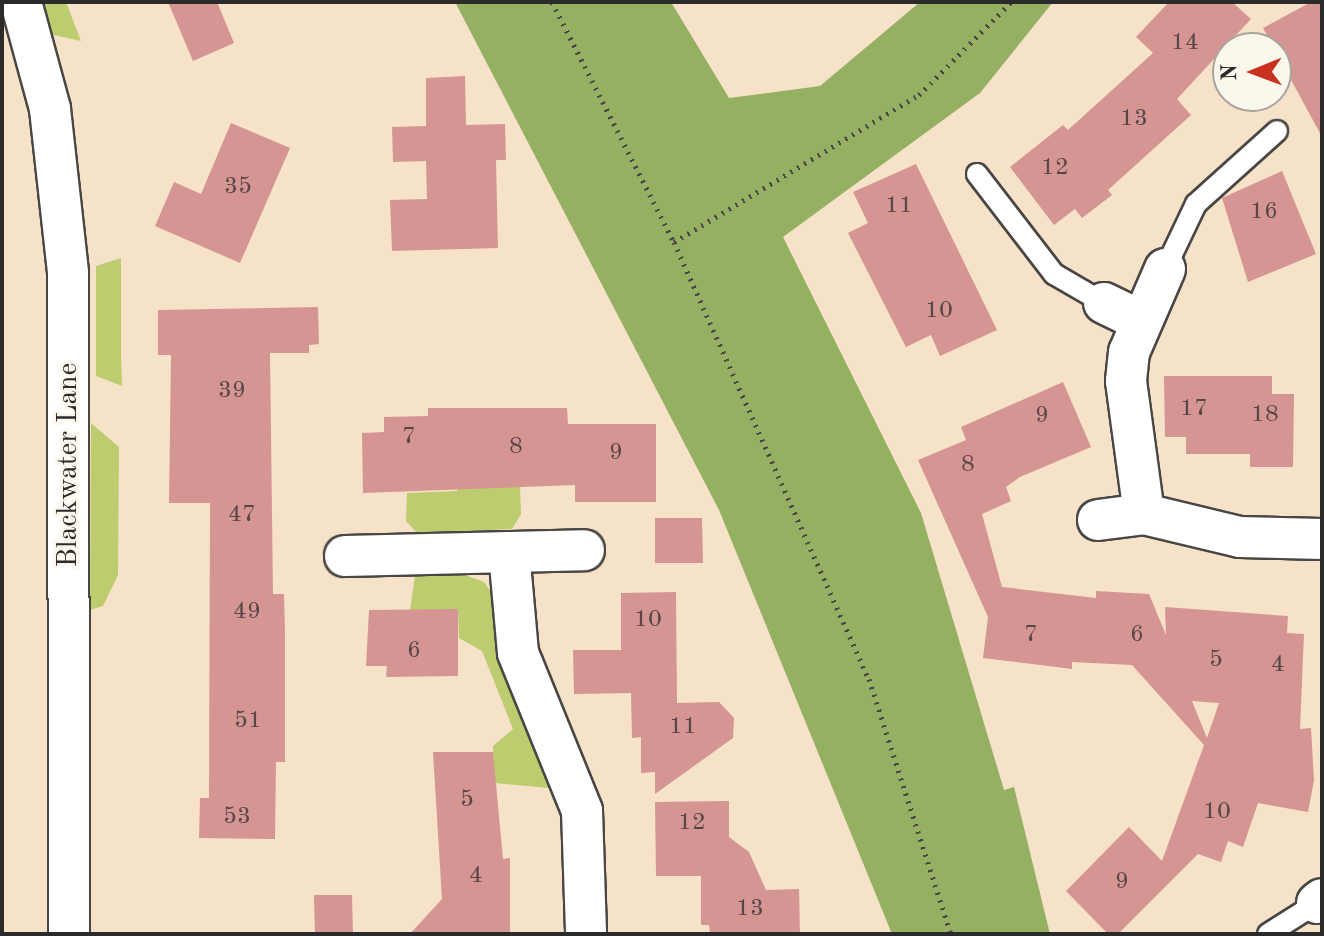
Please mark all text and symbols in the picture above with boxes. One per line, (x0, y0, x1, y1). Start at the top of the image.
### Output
house number: 14 (1171, 30, 1199, 58)
north arrow (1212, 32, 1292, 112)
text: N (1219, 64, 1241, 81)
house number: 13 (1120, 106, 1148, 134)
house number: 12 (1041, 155, 1069, 183)
house number: 35 (224, 174, 252, 202)
house number: 11 (885, 193, 913, 221)
house number: 16 (1250, 199, 1278, 227)
house number: 10 (925, 298, 953, 326)
street label: Blackwater Lane (52, 363, 86, 567)
house number: 39 (218, 378, 246, 406)
house number: 17 (1180, 396, 1208, 424)
house number: 18 (1251, 402, 1279, 430)
house number: 9 (1035, 403, 1049, 431)
house number: 7 (402, 424, 416, 452)
house number: 8 (509, 434, 523, 462)
house number: 9 (609, 440, 623, 468)
house number: 8 (961, 452, 975, 480)
house number: 47 (228, 502, 256, 530)
house number: 49 (233, 599, 261, 627)
house number: 10 (634, 607, 662, 635)
house number: 7 (1024, 622, 1038, 650)
house number: 6 (1130, 622, 1144, 650)
house number: 6 (407, 638, 421, 666)
house number: 5 (1209, 647, 1223, 675)
house number: 4 (1271, 652, 1285, 680)
house number: 51 (234, 708, 262, 736)
house number: 11 (669, 714, 697, 742)
house number: 5 (460, 787, 474, 815)
house number: 10 (1203, 799, 1231, 827)
house number: 53 (223, 804, 251, 832)
house number: 12 (678, 810, 706, 838)
house number: 4 (469, 863, 483, 891)
house number: 9 (1115, 869, 1129, 897)
house number: 13 (736, 896, 764, 924)

